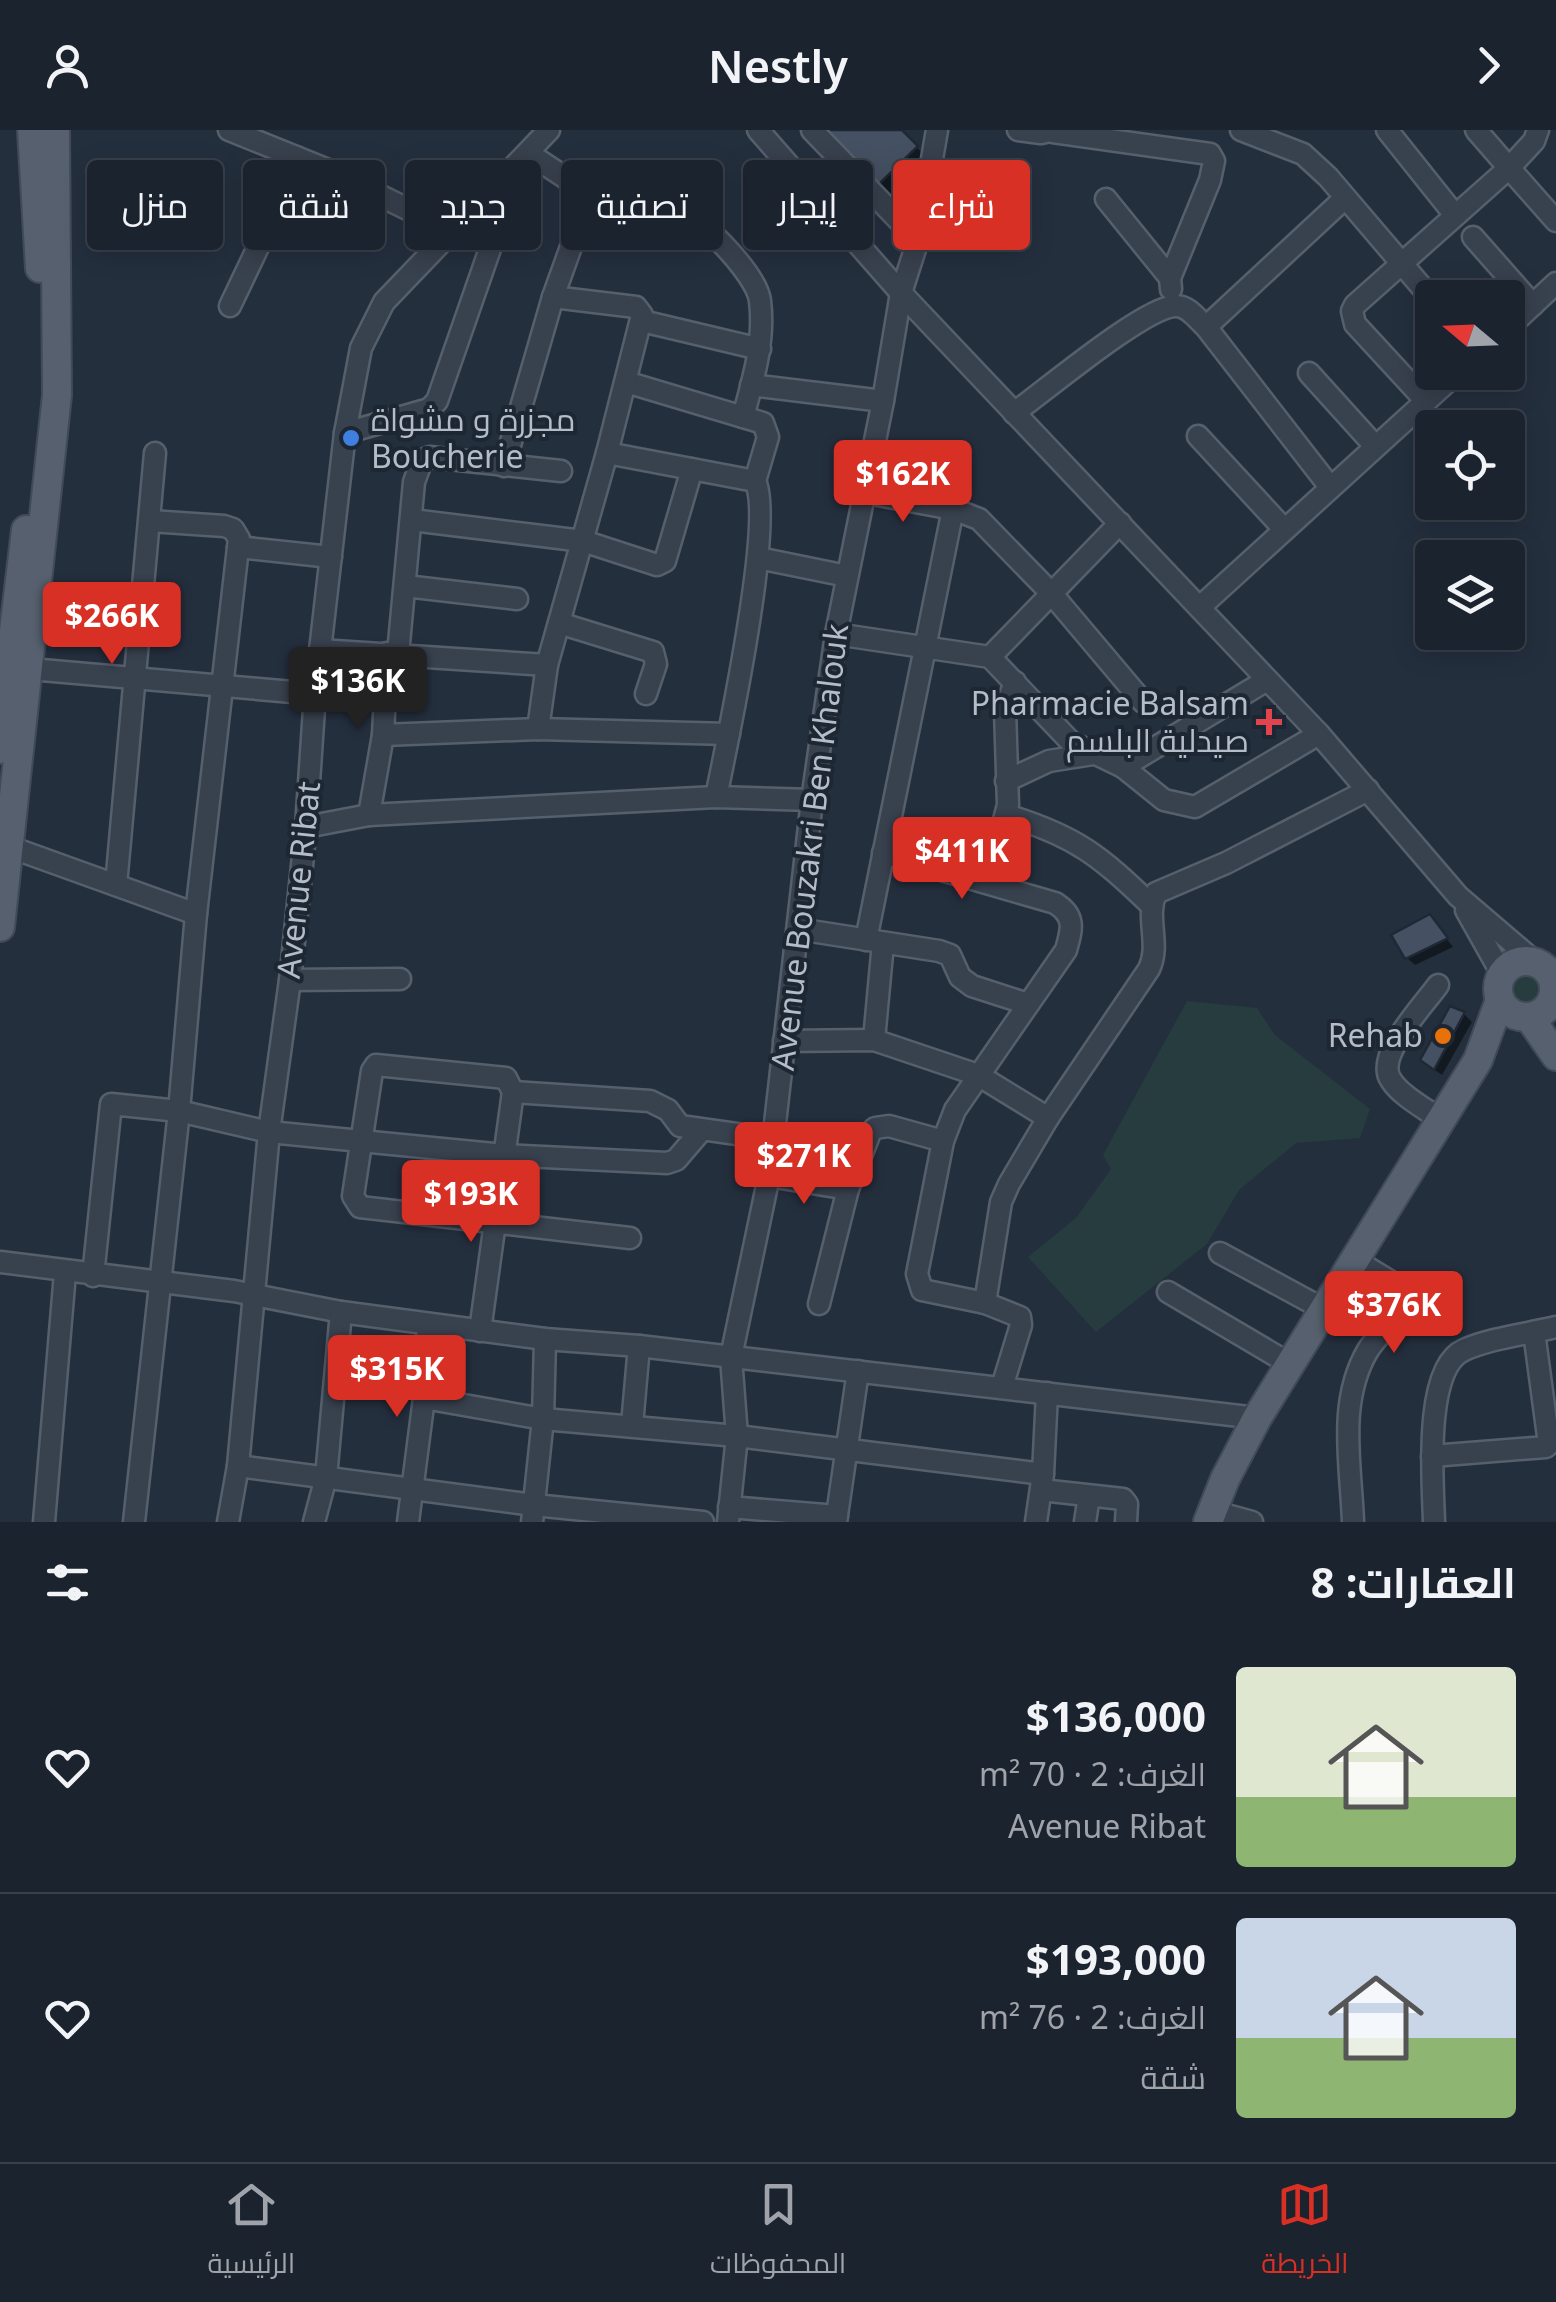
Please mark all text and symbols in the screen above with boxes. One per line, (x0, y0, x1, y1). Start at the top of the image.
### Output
text: Nestly (708, 35, 848, 96)
icon: person (40, 38, 95, 93)
icon: forward (1461, 38, 1516, 93)
chip: منزل (87, 160, 223, 250)
chip: شقة (243, 160, 385, 250)
chip: جديد (405, 160, 541, 250)
chip: تصفية (561, 160, 723, 250)
chip: إيجار (743, 160, 873, 250)
chip: شراء (893, 160, 1030, 250)
north arrow (1415, 280, 1525, 390)
map controls (1415, 280, 1525, 650)
place label: مجزرة و مشواة Boucherie (371, 397, 575, 477)
button: locate (1415, 410, 1525, 520)
marker: مجزرة و مشواة Boucherie (340, 427, 362, 449)
pin: $162K (833, 440, 973, 525)
text: $162K (856, 451, 950, 494)
button: layers (1415, 540, 1525, 650)
pin: $266K (42, 582, 182, 667)
text: $266K (65, 593, 159, 636)
street label: Avenue Bouzakri Ben Khalouk (760, 621, 857, 1072)
pin: $136K (288, 647, 428, 732)
text: $136K (311, 658, 405, 701)
place label: Pharmacie Balsam صيدلية البلسم (971, 681, 1249, 763)
marker: Pharmacie Balsam صيدلية البلسم (1258, 711, 1280, 733)
street label: Avenue Ribat (266, 779, 329, 981)
pin: $411K (892, 817, 1032, 902)
text: $411K (915, 828, 1009, 871)
place label: Rehab (1328, 1013, 1423, 1056)
marker: Rehab (1432, 1025, 1454, 1047)
pin: $271K (734, 1122, 874, 1207)
text: $271K (757, 1133, 851, 1176)
pin: $193K (401, 1160, 541, 1245)
text: $193K (424, 1171, 518, 1214)
pin: $376K (1324, 1271, 1464, 1356)
text: $376K (1347, 1282, 1441, 1325)
pin: $315K (327, 1335, 467, 1420)
text: $315K (350, 1346, 444, 1389)
text: العقارات: 8 (1311, 1553, 1516, 1610)
icon: filters (40, 1555, 95, 1610)
text: $136,000 (1026, 1687, 1206, 1744)
icon: home (1316, 1707, 1436, 1827)
icon: heart (40, 1740, 95, 1795)
text: الغرف: 2 · 70 m² (979, 1752, 1206, 1795)
text: Avenue Ribat (1008, 1804, 1206, 1847)
text: $193,000 (1026, 1930, 1206, 1987)
icon: home (1316, 1958, 1436, 2078)
icon: heart (40, 1991, 95, 2046)
text: الغرف: 2 · 76 m² (979, 1995, 1206, 2038)
text: شقة (1141, 2055, 1206, 2098)
tab: الرئيسية (207, 2177, 295, 2289)
tab: المحفوظات (710, 2177, 846, 2289)
tab: الخريطة (1261, 2177, 1349, 2289)

